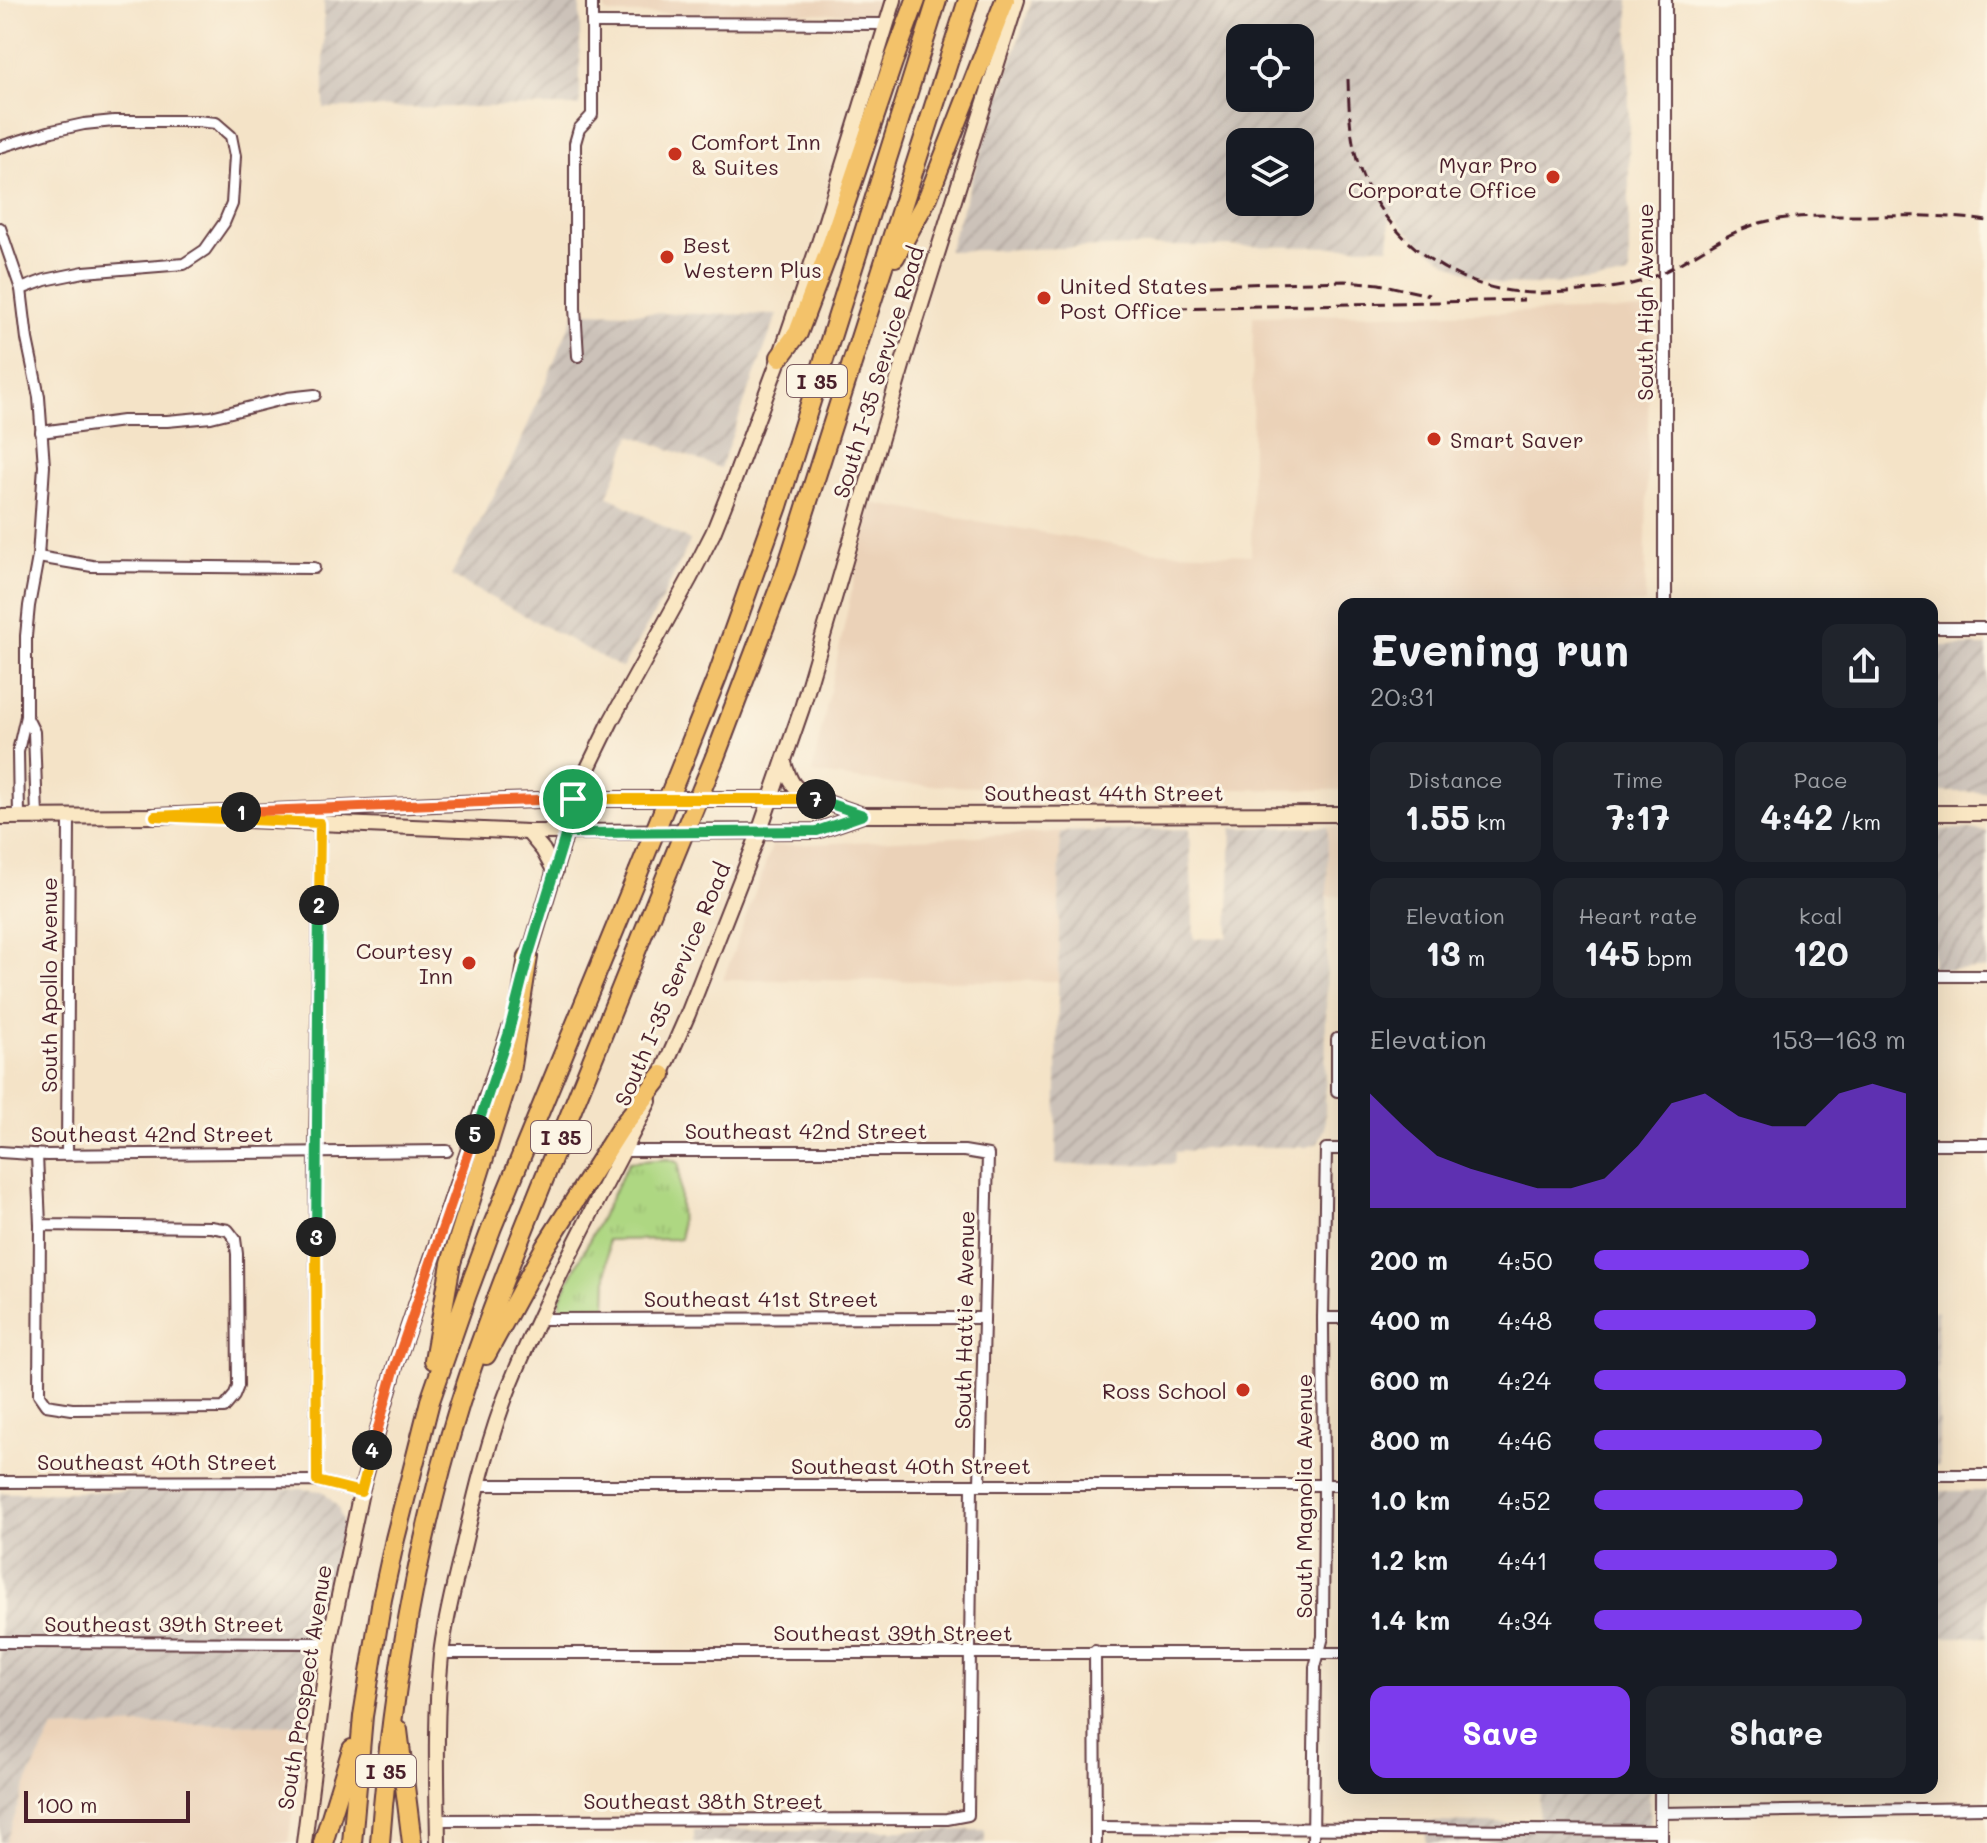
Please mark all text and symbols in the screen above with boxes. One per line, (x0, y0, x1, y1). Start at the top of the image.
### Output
map controls (1226, 24, 1314, 216)
button: locate (1226, 24, 1314, 112)
place label: Comfort Inn & Suites (691, 127, 821, 181)
button: layers (1226, 128, 1314, 216)
marker: Comfort Inn & Suites (666, 145, 684, 163)
place label: Myar Pro Corporate Office (1348, 150, 1537, 204)
marker: Myar Pro Corporate Office (1544, 168, 1562, 186)
street label: South High Avenue (1630, 203, 1659, 401)
place label: Best Western Plus (683, 230, 822, 284)
street label: South I-35 Service Road (826, 242, 930, 502)
marker: Best Western Plus (658, 248, 676, 266)
place label: United States Post Office (1060, 271, 1208, 325)
marker: United States Post Office (1035, 289, 1053, 307)
road number: I 35 (787, 365, 847, 397)
place label: Smart Saver (1450, 425, 1584, 454)
marker: Smart Saver (1425, 430, 1443, 448)
text: Evening run (1370, 620, 1629, 677)
button: share (1822, 624, 1906, 708)
text: 20:31 (1370, 679, 1435, 713)
pin (539, 765, 607, 833)
text: Distance (1408, 765, 1503, 794)
text: Time (1613, 765, 1663, 794)
text: Pace (1794, 765, 1848, 794)
icon: arrive (551, 777, 595, 821)
street label: Southeast 44th Street (984, 778, 1224, 807)
pin: 7 (796, 779, 836, 819)
text: 7 (810, 784, 822, 813)
pin: 1 (221, 792, 261, 832)
text: 1.55 (1405, 794, 1470, 839)
text: 7:17 (1606, 794, 1670, 839)
text: 4:42 (1760, 794, 1833, 839)
text: 1 (236, 797, 246, 826)
text: km (1470, 807, 1506, 836)
text: /km (1833, 807, 1881, 836)
street label: South I-35 Service Road (607, 858, 737, 1110)
street label: South Apollo Avenue (34, 877, 63, 1093)
pin: 2 (299, 885, 339, 925)
text: 2 (313, 890, 325, 919)
text: Elevation (1406, 901, 1505, 930)
text: Heart rate (1579, 901, 1697, 930)
text: kcal (1799, 901, 1843, 930)
text: 13 (1425, 930, 1461, 975)
text: 145 (1584, 930, 1640, 975)
text: 120 (1793, 930, 1849, 975)
place label: Courtesy Inn (356, 936, 453, 990)
text: m (1461, 943, 1485, 972)
text: bpm (1640, 943, 1692, 972)
marker: Courtesy Inn (460, 954, 478, 972)
text: Elevation (1370, 1022, 1487, 1056)
text: 153–163 m (1771, 1022, 1906, 1056)
pin: 5 (455, 1114, 495, 1154)
street label: Southeast 42nd Street (685, 1116, 927, 1145)
street label: Southeast 42nd Street (31, 1119, 273, 1148)
text: 5 (469, 1119, 481, 1148)
road number: I 35 (531, 1121, 591, 1153)
street label: South Hattie Avenue (948, 1210, 980, 1430)
pin: 3 (296, 1217, 336, 1257)
text: 3 (309, 1222, 323, 1251)
text: 200 m (1370, 1243, 1448, 1277)
text: 4:50 (1498, 1243, 1553, 1277)
street label: Southeast 41st Street (644, 1284, 878, 1313)
text: 400 m (1370, 1303, 1450, 1337)
text: 4:48 (1498, 1303, 1552, 1337)
text: 600 m (1370, 1363, 1449, 1397)
text: 4:24 (1498, 1363, 1551, 1397)
street label: South Magnolia Avenue (1289, 1374, 1318, 1618)
place label: Ross School (1102, 1376, 1227, 1405)
marker: Ross School (1234, 1381, 1252, 1399)
text: 800 m (1370, 1423, 1450, 1457)
text: 4:46 (1498, 1423, 1552, 1457)
pin: 4 (352, 1430, 392, 1470)
text: 4 (365, 1435, 379, 1464)
street label: Southeast 40th Street (37, 1447, 277, 1476)
street label: Southeast 40th Street (791, 1451, 1031, 1480)
text: 1.0 km (1370, 1483, 1450, 1517)
text: 4:52 (1498, 1483, 1551, 1517)
text: 1.2 km (1370, 1543, 1448, 1577)
text: 4:41 (1498, 1543, 1548, 1577)
street label: South Prospect Avenue (270, 1562, 338, 1812)
text: 1.4 km (1370, 1603, 1450, 1637)
text: 4:34 (1498, 1603, 1552, 1637)
street label: Southeast 39th Street (44, 1609, 284, 1638)
street label: Southeast 39th Street (773, 1618, 1013, 1647)
button: Save (1370, 1686, 1630, 1778)
button: Share (1646, 1686, 1906, 1778)
road number: I 35 (356, 1755, 416, 1787)
street label: Southeast 38th Street (583, 1786, 823, 1815)
scale bar (24, 1787, 190, 1823)
text: 100 m (36, 1790, 98, 1819)

